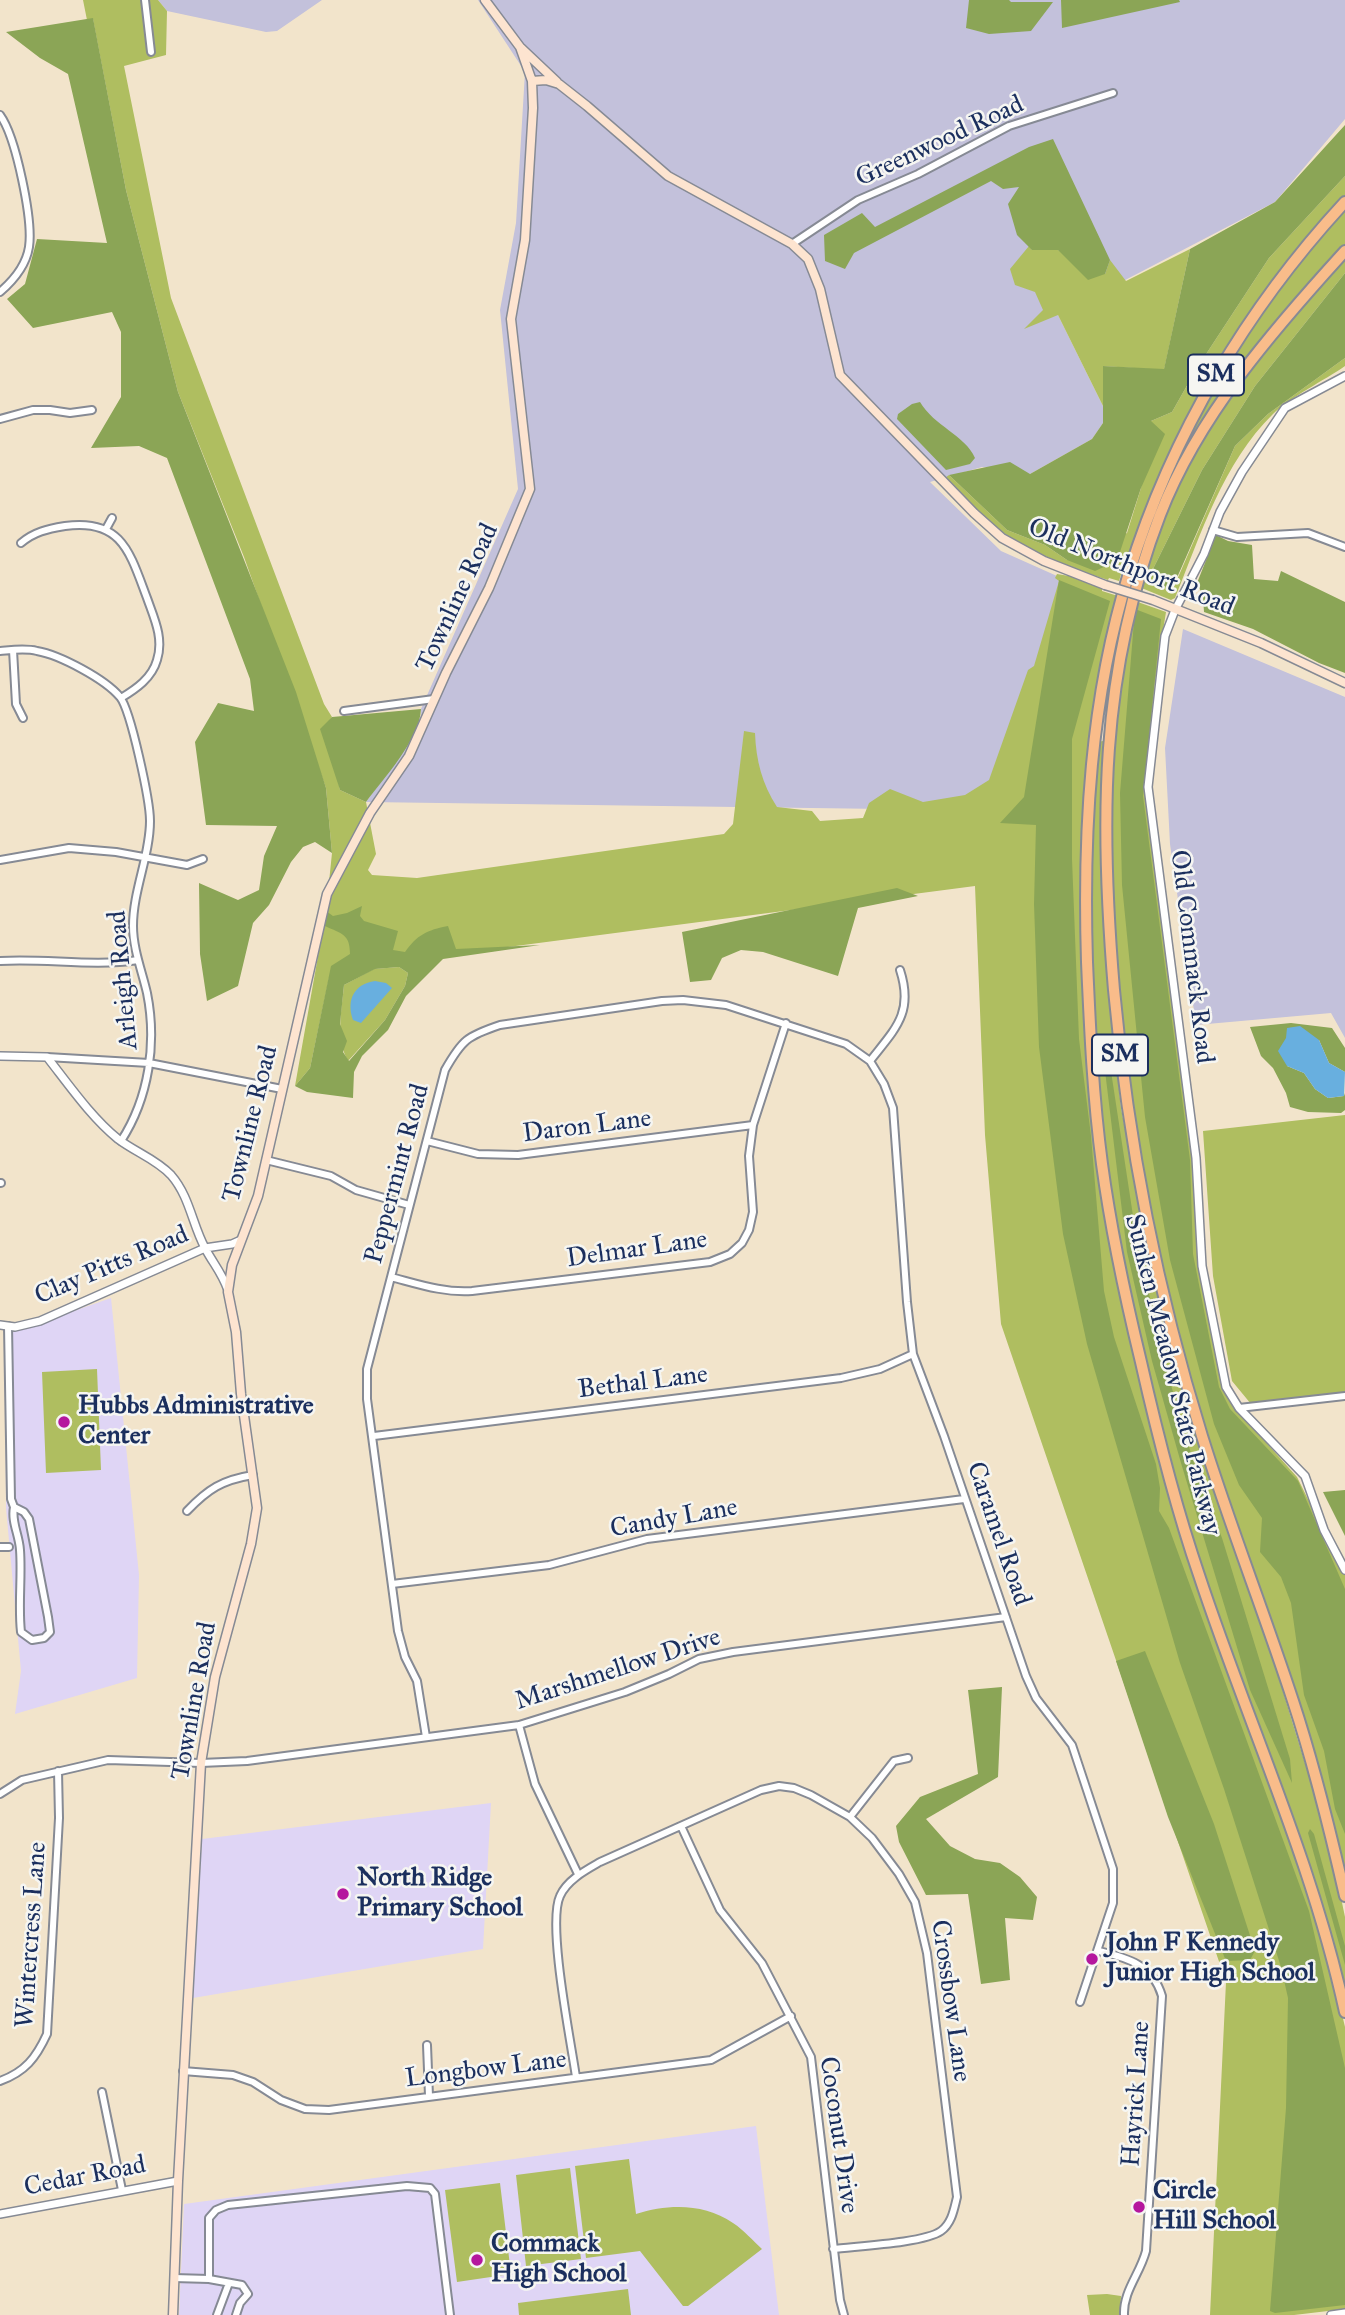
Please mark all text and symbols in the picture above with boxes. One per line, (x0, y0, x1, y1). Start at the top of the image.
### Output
street label: Greenwood Road (851, 89, 1029, 195)
road number: SM (1188, 354, 1244, 396)
street label: Old Northport Road (1023, 512, 1239, 624)
street label: Townline Road (410, 519, 506, 677)
street label: Old Commack Road (1162, 848, 1220, 1066)
street label: Arleigh Road (102, 909, 146, 1051)
road number: SM (1092, 1035, 1148, 1076)
street label: Townline Road (217, 1043, 285, 1205)
street label: Peppermint Road (359, 1081, 437, 1267)
street label: Daron Lane (521, 1104, 653, 1150)
street label: Sunken Meadow State Parkway (1117, 1211, 1227, 1539)
street label: Clay Pitts Road (30, 1220, 194, 1312)
street label: Delmar Lane (565, 1225, 709, 1275)
street label: Bethal Lane (576, 1360, 710, 1406)
place label: Hubbs Administrative Center (78, 1391, 314, 1452)
marker: Hubbs Administrative Center (56, 1414, 72, 1430)
street label: Caramel Road (959, 1458, 1037, 1610)
street label: Candy Lane (608, 1492, 740, 1546)
street label: Townline Road (166, 1620, 224, 1782)
street label: Marshmellow Drive (511, 1622, 725, 1718)
street label: Wintercress Lane (10, 1841, 54, 2029)
place label: North Ridge Primary School (357, 1863, 523, 1924)
marker: North Ridge Primary School (335, 1886, 351, 1902)
street label: Crossbow Lane (923, 1918, 977, 2084)
place label: John F Kennedy Junior High School (1106, 1928, 1315, 1990)
marker: John F Kennedy Junior High School (1084, 1951, 1100, 1967)
street label: Hayrick Lane (1116, 2020, 1158, 2168)
street label: Longbow Lane (404, 2045, 568, 2095)
street label: Coconut Drive (812, 2055, 864, 2215)
street label: Cedar Road (21, 2150, 149, 2204)
place label: Circle Hill School (1153, 2176, 1276, 2238)
marker: Circle Hill School (1131, 2199, 1147, 2215)
place label: Commack High School (491, 2229, 627, 2290)
marker: Commack High School (469, 2252, 485, 2268)

